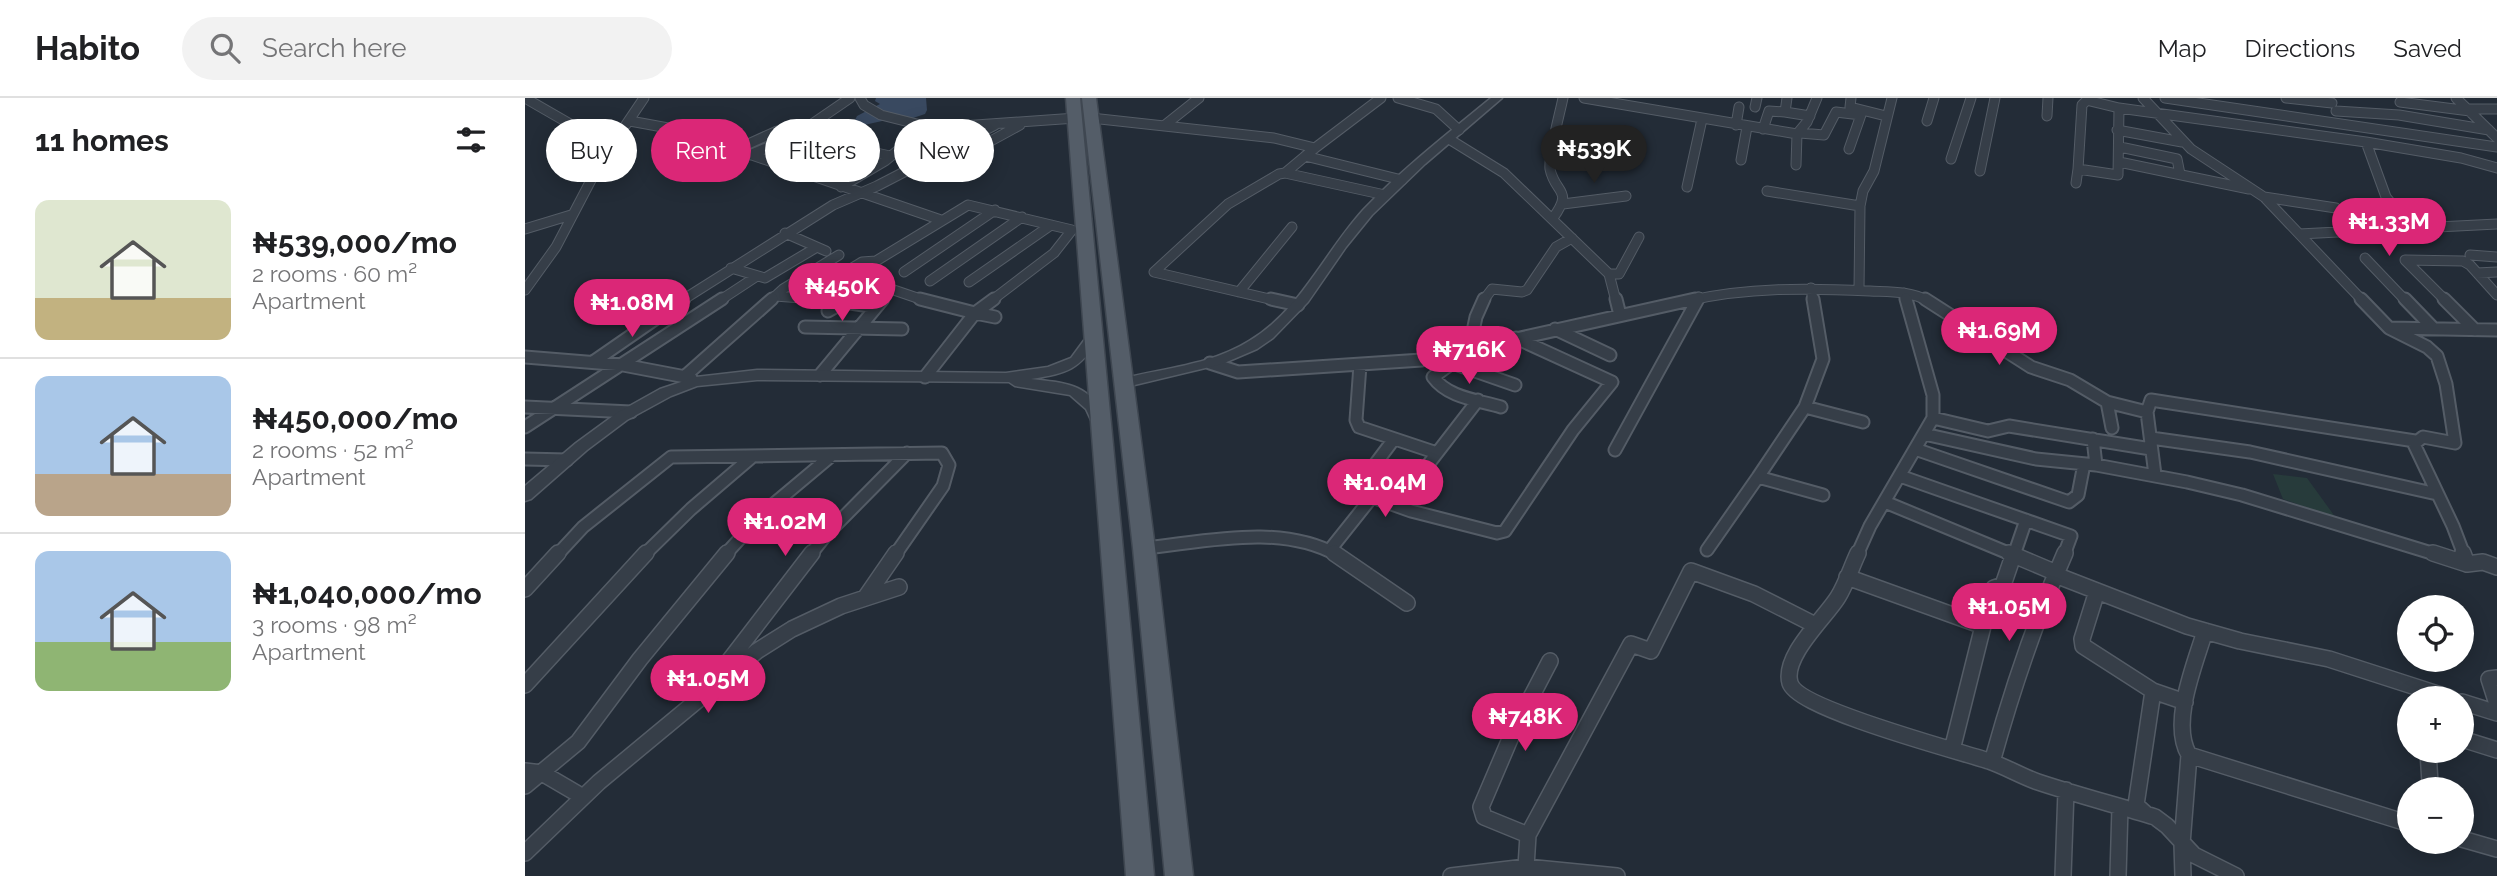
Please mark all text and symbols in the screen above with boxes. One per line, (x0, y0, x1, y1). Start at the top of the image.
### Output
search box (182, 17, 672, 80)
text: Habito (35, 29, 140, 68)
icon: search (206, 29, 244, 67)
text: Search here (262, 33, 406, 63)
text: Map (2158, 34, 2207, 63)
text: Directions (2245, 34, 2355, 63)
text: Saved (2393, 34, 2462, 63)
chip: Buy (546, 119, 637, 182)
chip: Rent (651, 119, 751, 182)
chip: Filters (765, 119, 880, 182)
chip: New (894, 119, 994, 182)
icon: filters (452, 121, 490, 159)
text: 11 homes (35, 123, 169, 158)
pin: ₦539K (1545, 126, 1643, 185)
text: ₦539K (1557, 134, 1631, 161)
pin: ₦1.33M (2332, 198, 2446, 258)
text: ₦1.33M (2348, 207, 2430, 234)
text: ₦539,000/mo (252, 225, 457, 260)
icon: home (91, 228, 175, 312)
text: 2 rooms · 60 m² (252, 260, 417, 287)
pin: ₦450K (793, 264, 891, 323)
text: ₦450K (804, 272, 880, 299)
pin: ₦1.08M (575, 280, 689, 339)
text: Apartment (252, 287, 366, 314)
text: ₦1.08M (590, 288, 674, 315)
pin: ₦1.69M (1942, 308, 2056, 367)
text: ₦1.69M (1957, 316, 2041, 343)
pin: ₦716K (1420, 327, 1518, 386)
text: ₦716K (1432, 335, 1506, 362)
text: ₦450,000/mo (252, 401, 458, 436)
icon: home (91, 404, 175, 488)
text: 2 rooms · 52 m² (252, 436, 414, 463)
pin: ₦1.04M (1328, 460, 1442, 519)
text: Apartment (252, 463, 366, 490)
text: ₦1.04M (1343, 468, 1427, 495)
pin: ₦1.02M (728, 498, 842, 558)
text: ₦1.02M (743, 507, 827, 534)
text: ₦1,040,000/mo (252, 576, 482, 611)
icon: home (91, 579, 175, 663)
pin: ₦1.05M (1952, 584, 2066, 643)
text: ₦1.05M (1967, 592, 2051, 619)
map controls (2397, 595, 2474, 854)
button: locate (2397, 595, 2474, 672)
text: 3 rooms · 98 m² (252, 611, 417, 638)
text: Apartment (252, 638, 366, 665)
pin: ₦1.05M (651, 656, 765, 715)
text: ₦1.05M (666, 664, 750, 691)
button: + (2397, 686, 2474, 763)
pin: ₦748K (1476, 694, 1574, 753)
text: ₦748K (1488, 702, 1562, 729)
button: − (2397, 777, 2474, 854)

